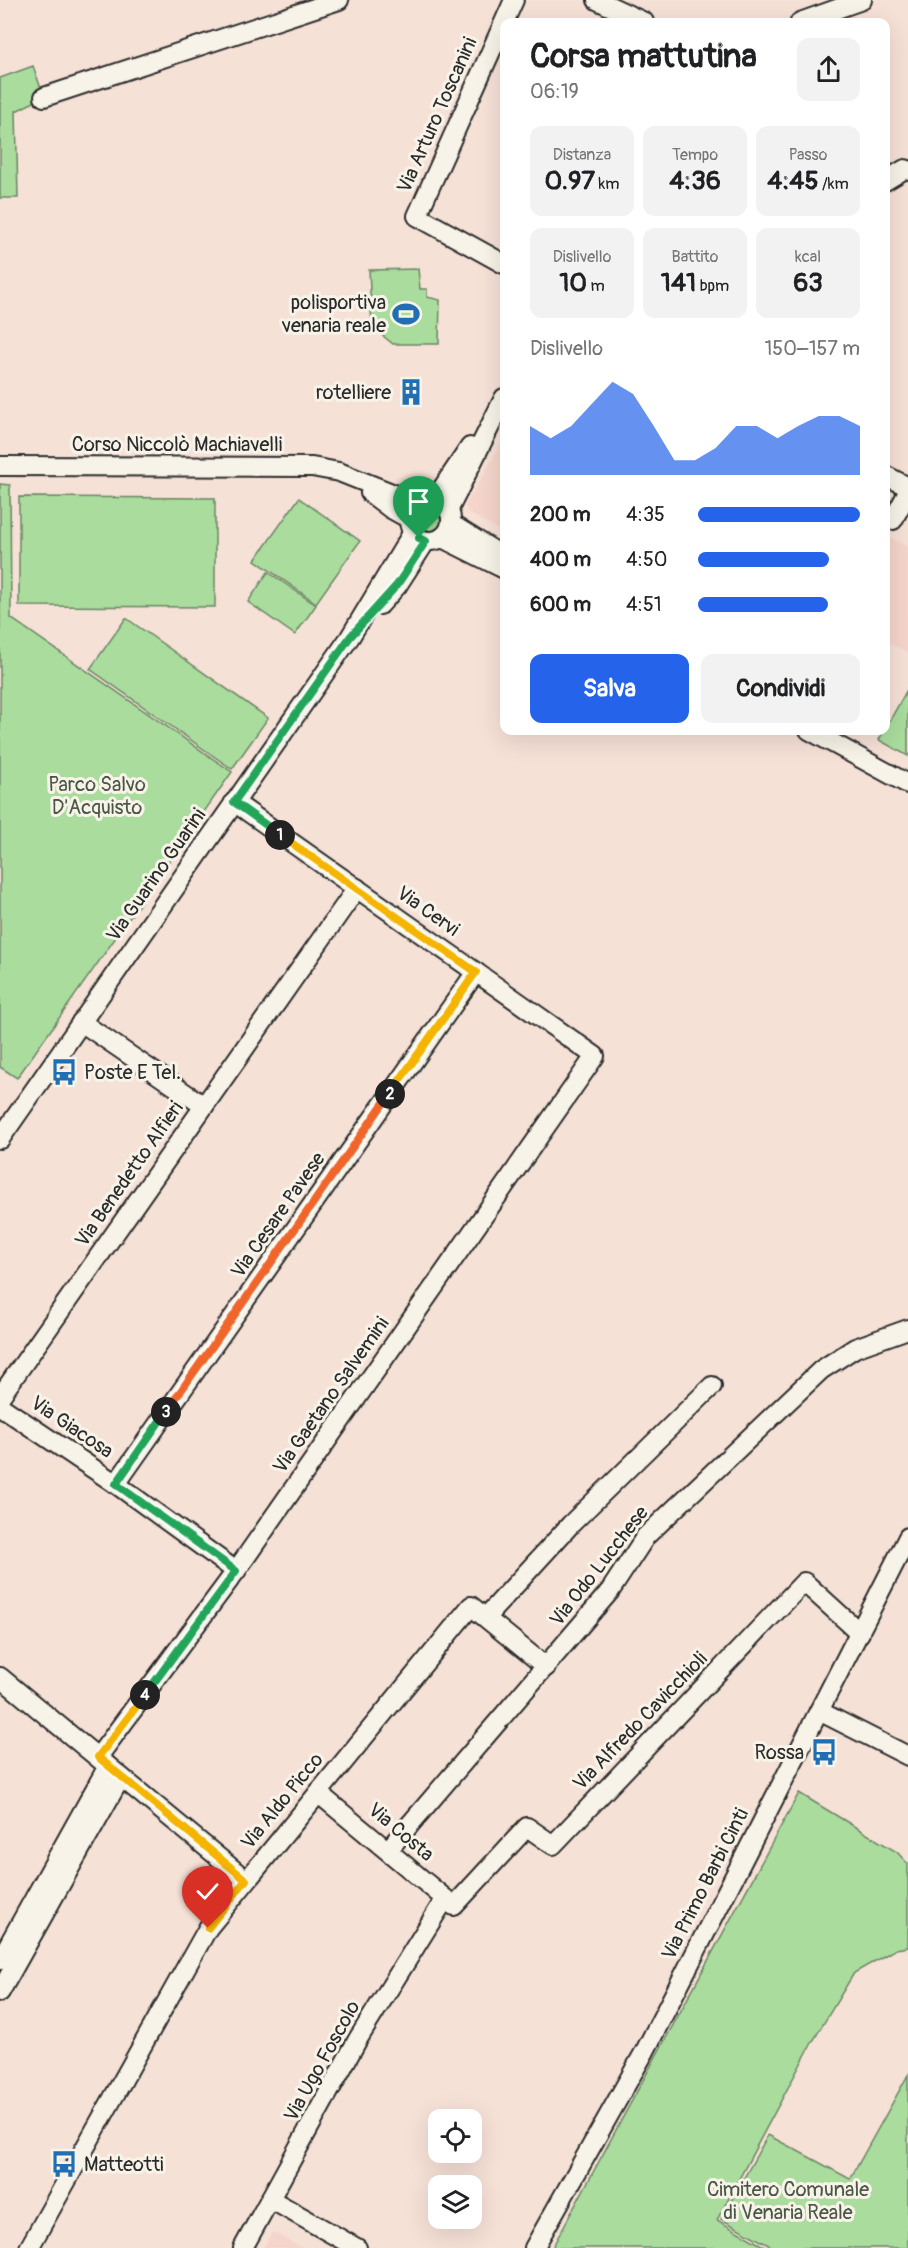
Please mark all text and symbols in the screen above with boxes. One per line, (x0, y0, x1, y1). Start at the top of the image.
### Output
street label: Via Arturo Toscanini (392, 33, 482, 197)
text: Corsa mattutina (530, 36, 757, 77)
button: share (797, 38, 860, 101)
text: 06:19 (530, 79, 579, 104)
text: Distanza (553, 145, 611, 165)
text: Tempo (672, 145, 718, 165)
text: Passo (789, 145, 827, 165)
text: 0.97 (545, 165, 595, 197)
text: 4:36 (669, 165, 721, 197)
text: 4:45 (767, 165, 819, 197)
text: km (595, 174, 619, 194)
text: /km (819, 174, 849, 194)
text: Dislivello (553, 247, 611, 267)
text: Battito (672, 247, 718, 267)
text: kcal (795, 247, 821, 267)
text: 10 (559, 267, 587, 299)
text: 141 (661, 267, 696, 299)
text: 63 (793, 267, 823, 299)
text: m (587, 276, 605, 296)
text: bpm (696, 276, 729, 296)
place label: polisportiva venaria reale (281, 290, 386, 338)
sports icon: polisportiva venaria reale (391, 299, 421, 329)
text: Dislivello (530, 336, 603, 361)
text: 150–157 m (765, 336, 860, 361)
building icon: rotelliere (396, 377, 426, 407)
place label: rotelliere (316, 380, 391, 405)
street label: Corso Niccolò Machiavelli (72, 432, 282, 457)
pin (393, 476, 444, 538)
icon: arrive (402, 485, 435, 518)
text: 200 m (530, 502, 591, 527)
text: 4:35 (626, 502, 665, 527)
text: 400 m (530, 547, 591, 572)
text: 4:50 (626, 547, 667, 572)
text: 600 m (530, 592, 591, 617)
text: 4:51 (626, 592, 662, 617)
button: Salva (530, 654, 689, 723)
button: Condividi (701, 654, 860, 723)
park label: Parco Salvo D'Acquisto (48, 772, 146, 820)
street label: Via Guarino Guarini (101, 803, 211, 947)
pin: 1 (265, 820, 295, 850)
text: 1 (277, 825, 283, 845)
street label: Via Cervi (392, 880, 464, 942)
bus stop icon: Poste E Tel. (49, 1057, 79, 1087)
place label: Poste E Tel. (84, 1060, 181, 1085)
pin: 2 (375, 1079, 405, 1109)
text: 2 (386, 1084, 394, 1104)
street label: Via Benedetto Alfieri (69, 1096, 189, 1252)
street label: Via Cesare Pavese (225, 1147, 331, 1283)
street label: Via Gaetano Salvemini (268, 1312, 394, 1478)
street label: Via Giacosa (26, 1390, 118, 1464)
pin: 3 (151, 1397, 181, 1427)
text: 3 (162, 1402, 170, 1422)
street label: Via Odo Lucchese (544, 1501, 654, 1631)
street label: Via Alfredo Cavicchioli (568, 1647, 712, 1795)
pin: 4 (130, 1680, 160, 1710)
text: 4 (140, 1685, 150, 1705)
bus stop icon: Rossa (809, 1737, 839, 1767)
place label: Rossa (755, 1740, 804, 1765)
street label: Via Aldo Picco (235, 1747, 329, 1854)
street label: Via Costa (363, 1797, 439, 1867)
street label: Via Primo Barbi Cinti (656, 1804, 754, 1964)
pin (182, 1866, 233, 1928)
icon: check (191, 1875, 224, 1908)
street label: Via Ugo Foscolo (278, 1996, 366, 2126)
map controls (428, 2109, 482, 2229)
button: locate (428, 2109, 482, 2163)
bus stop icon: Matteotti (49, 2149, 79, 2179)
place label: Matteotti (84, 2152, 164, 2177)
button: layers (428, 2175, 482, 2229)
park label: Cimitero Comunale di Venaria Reale (707, 2177, 869, 2225)

